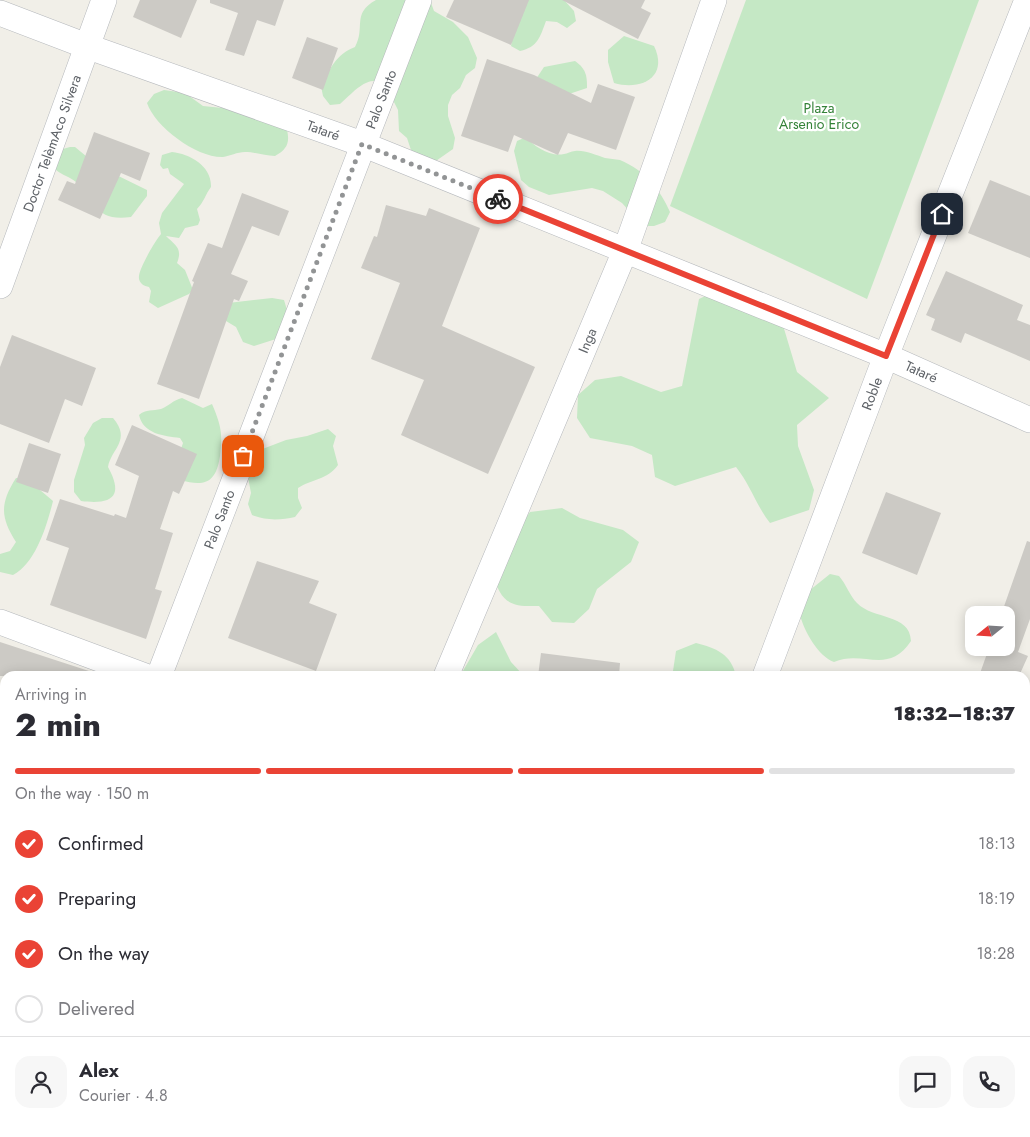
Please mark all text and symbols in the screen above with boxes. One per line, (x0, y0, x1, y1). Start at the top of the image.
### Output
street label: Palo Santo (360, 66, 401, 132)
street label: Doctor TelèmAco Silvera (18, 72, 86, 215)
park label: Plaza Arsenio Erico (779, 98, 859, 134)
street label: Tataré (304, 115, 343, 145)
courier (473, 174, 523, 224)
icon: bike (484, 185, 512, 213)
pin (921, 193, 963, 235)
icon: home (928, 200, 956, 228)
street label: Inga (573, 325, 601, 356)
street label: Tataré (902, 356, 941, 388)
street label: Roble (856, 374, 887, 413)
pin (222, 435, 264, 477)
icon: bag (229, 442, 257, 470)
street label: Palo Santo (199, 486, 240, 552)
north arrow (965, 606, 1015, 656)
map controls (965, 606, 1015, 656)
text: Arriving in (15, 683, 87, 706)
text: 18:32–18:37 (894, 700, 1015, 727)
text: 2 min (15, 702, 101, 748)
text: On the way · 150 m (15, 782, 149, 805)
icon: check (15, 830, 43, 858)
text: Confirmed (58, 830, 144, 857)
text: 18:13 (978, 832, 1015, 855)
icon: check (15, 885, 43, 913)
text: Preparing (58, 885, 136, 912)
text: 18:19 (978, 887, 1015, 910)
icon: check (15, 940, 43, 968)
text: On the way (58, 940, 149, 967)
text: 18:28 (976, 942, 1015, 965)
text: Delivered (58, 995, 135, 1022)
button: person (15, 1056, 67, 1108)
button: chat (899, 1056, 951, 1108)
button: phone (963, 1056, 1015, 1108)
text: Alex (79, 1057, 119, 1084)
text: Courier · 4.8 (79, 1084, 168, 1107)

